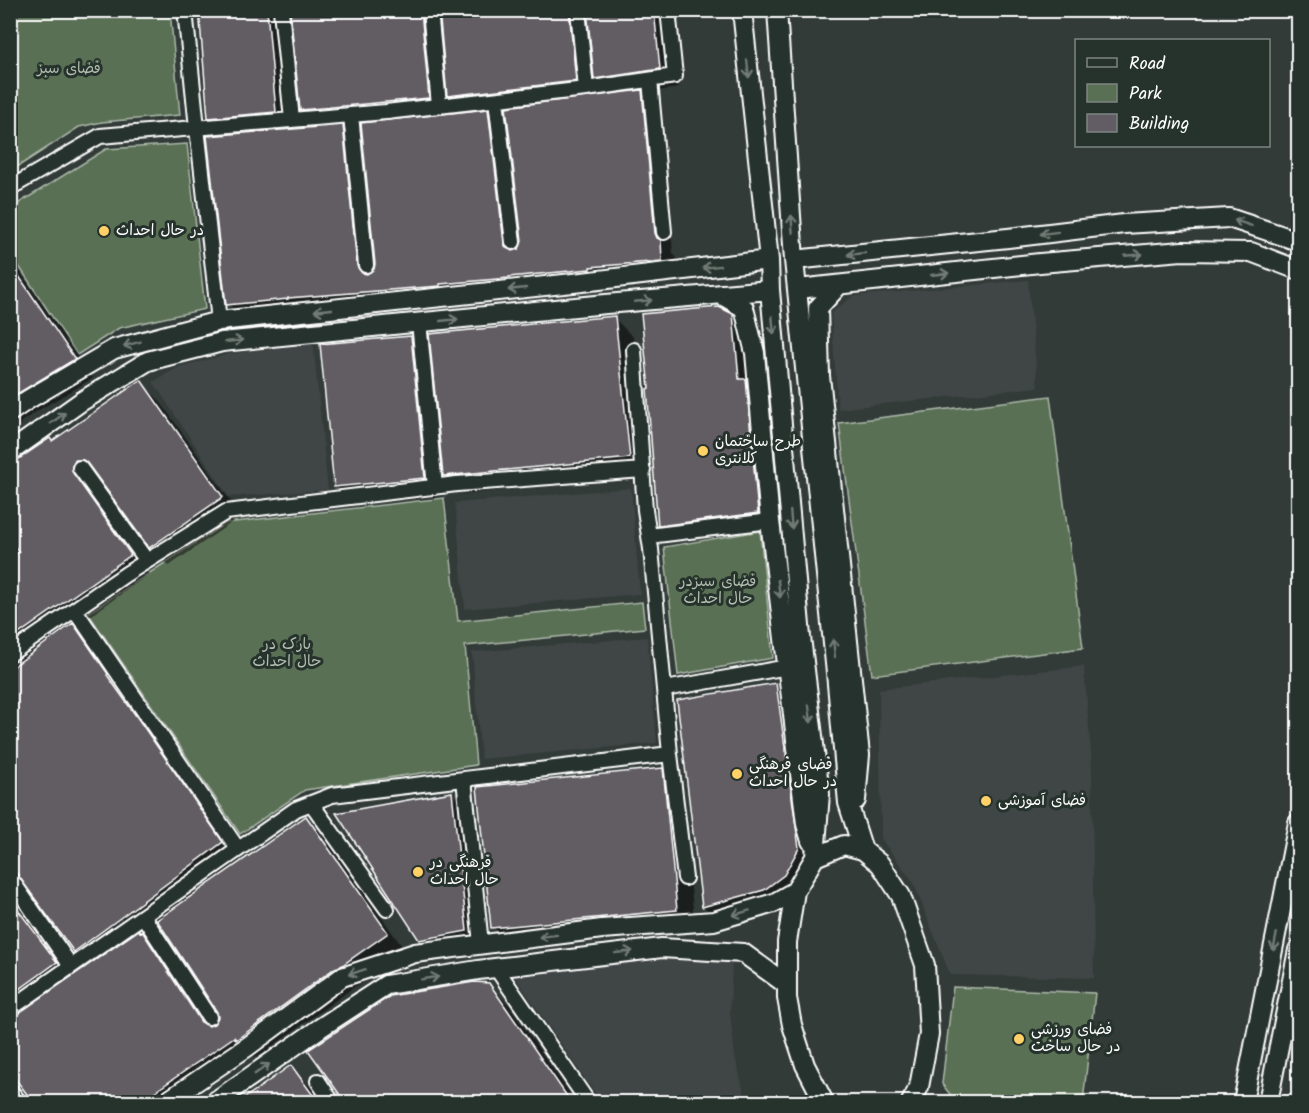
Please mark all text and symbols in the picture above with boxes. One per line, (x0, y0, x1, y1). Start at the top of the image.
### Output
legend (1075, 39, 1270, 147)
text: Road (1129, 50, 1166, 79)
park label: فضای سبز (35, 57, 101, 81)
one-way arrow (743, 58, 754, 78)
text: Park (1129, 80, 1162, 109)
text: Building (1129, 110, 1189, 139)
one-way arrow (786, 214, 797, 234)
one-way arrow (1234, 216, 1253, 227)
place label: در حال احداث (116, 219, 204, 243)
marker: در حال احداث (97, 224, 111, 238)
one-way arrow (1040, 228, 1060, 239)
one-way arrow (846, 249, 866, 260)
one-way arrow (1123, 249, 1143, 260)
one-way arrow (702, 261, 721, 272)
one-way arrow (929, 268, 949, 279)
one-way arrow (508, 284, 528, 295)
one-way arrow (633, 295, 653, 306)
one-way arrow (314, 304, 334, 315)
one-way arrow (439, 314, 459, 325)
one-way arrow (768, 315, 779, 335)
one-way arrow (224, 335, 244, 346)
one-way arrow (123, 339, 142, 351)
one-way arrow (50, 412, 66, 424)
place label: طرح ساختمان کلانتری (715, 430, 801, 471)
marker: طرح ساختمان کلانتری (696, 444, 710, 458)
one-way arrow (785, 509, 796, 529)
park label: فضای سبزدر حال احداث (679, 570, 756, 611)
one-way arrow (773, 578, 784, 598)
park label: پارک در حال احداث (253, 633, 321, 674)
one-way arrow (828, 638, 839, 658)
one-way arrow (805, 703, 816, 723)
place label: فضای فرهنگی در حال احداث (749, 753, 837, 794)
marker: فضای فرهنگی در حال احداث (730, 767, 744, 781)
place label: فضای آموزشی (998, 789, 1086, 813)
marker: فضای آموزشی (979, 794, 993, 808)
place label: فرهنگی در حال احداث (429, 851, 499, 892)
marker: فرهنگی در حال احداث (411, 865, 425, 879)
one-way arrow (732, 908, 751, 919)
one-way arrow (538, 930, 558, 941)
one-way arrow (1269, 932, 1280, 952)
one-way arrow (613, 947, 633, 958)
one-way arrow (348, 967, 367, 978)
one-way arrow (420, 972, 440, 983)
place label: فضای ورزشی در حال ساخت (1031, 1018, 1121, 1059)
marker: فضای ورزشی در حال ساخت (1012, 1032, 1026, 1046)
one-way arrow (253, 1063, 269, 1075)

